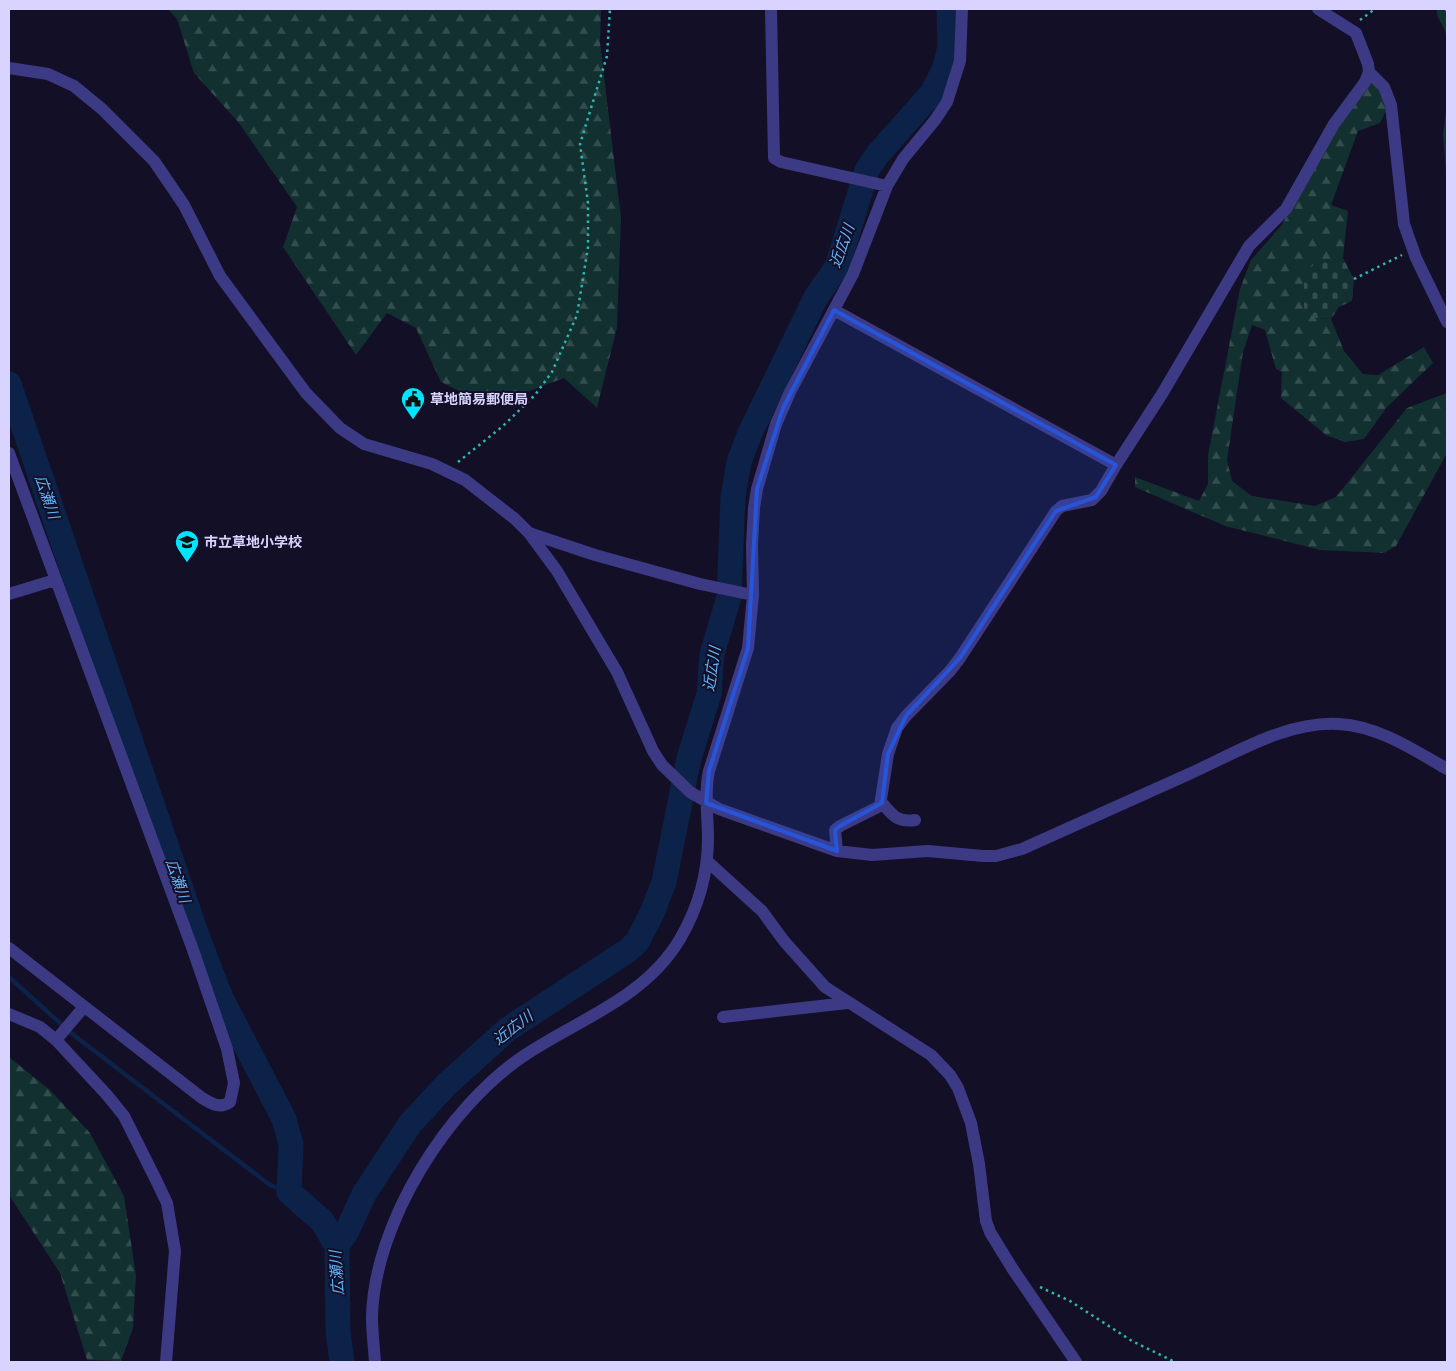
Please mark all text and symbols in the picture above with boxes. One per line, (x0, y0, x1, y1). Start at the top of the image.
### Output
water label: 近広川 (826, 220, 859, 270)
public building icon: 草地簡易郵便局 (400, 386, 426, 420)
place label: 草地簡易郵便局 (430, 391, 528, 408)
water label: 広瀬川 (31, 473, 63, 523)
school or university icon: 市立草地小学校 (174, 529, 200, 563)
place label: 市立草地小学校 (204, 534, 302, 551)
water label: 近広川 (700, 643, 725, 693)
water label: 広瀬川 (162, 857, 194, 907)
water label: 近広川 (490, 1006, 538, 1049)
water label: 広瀬川 (326, 1248, 348, 1296)

